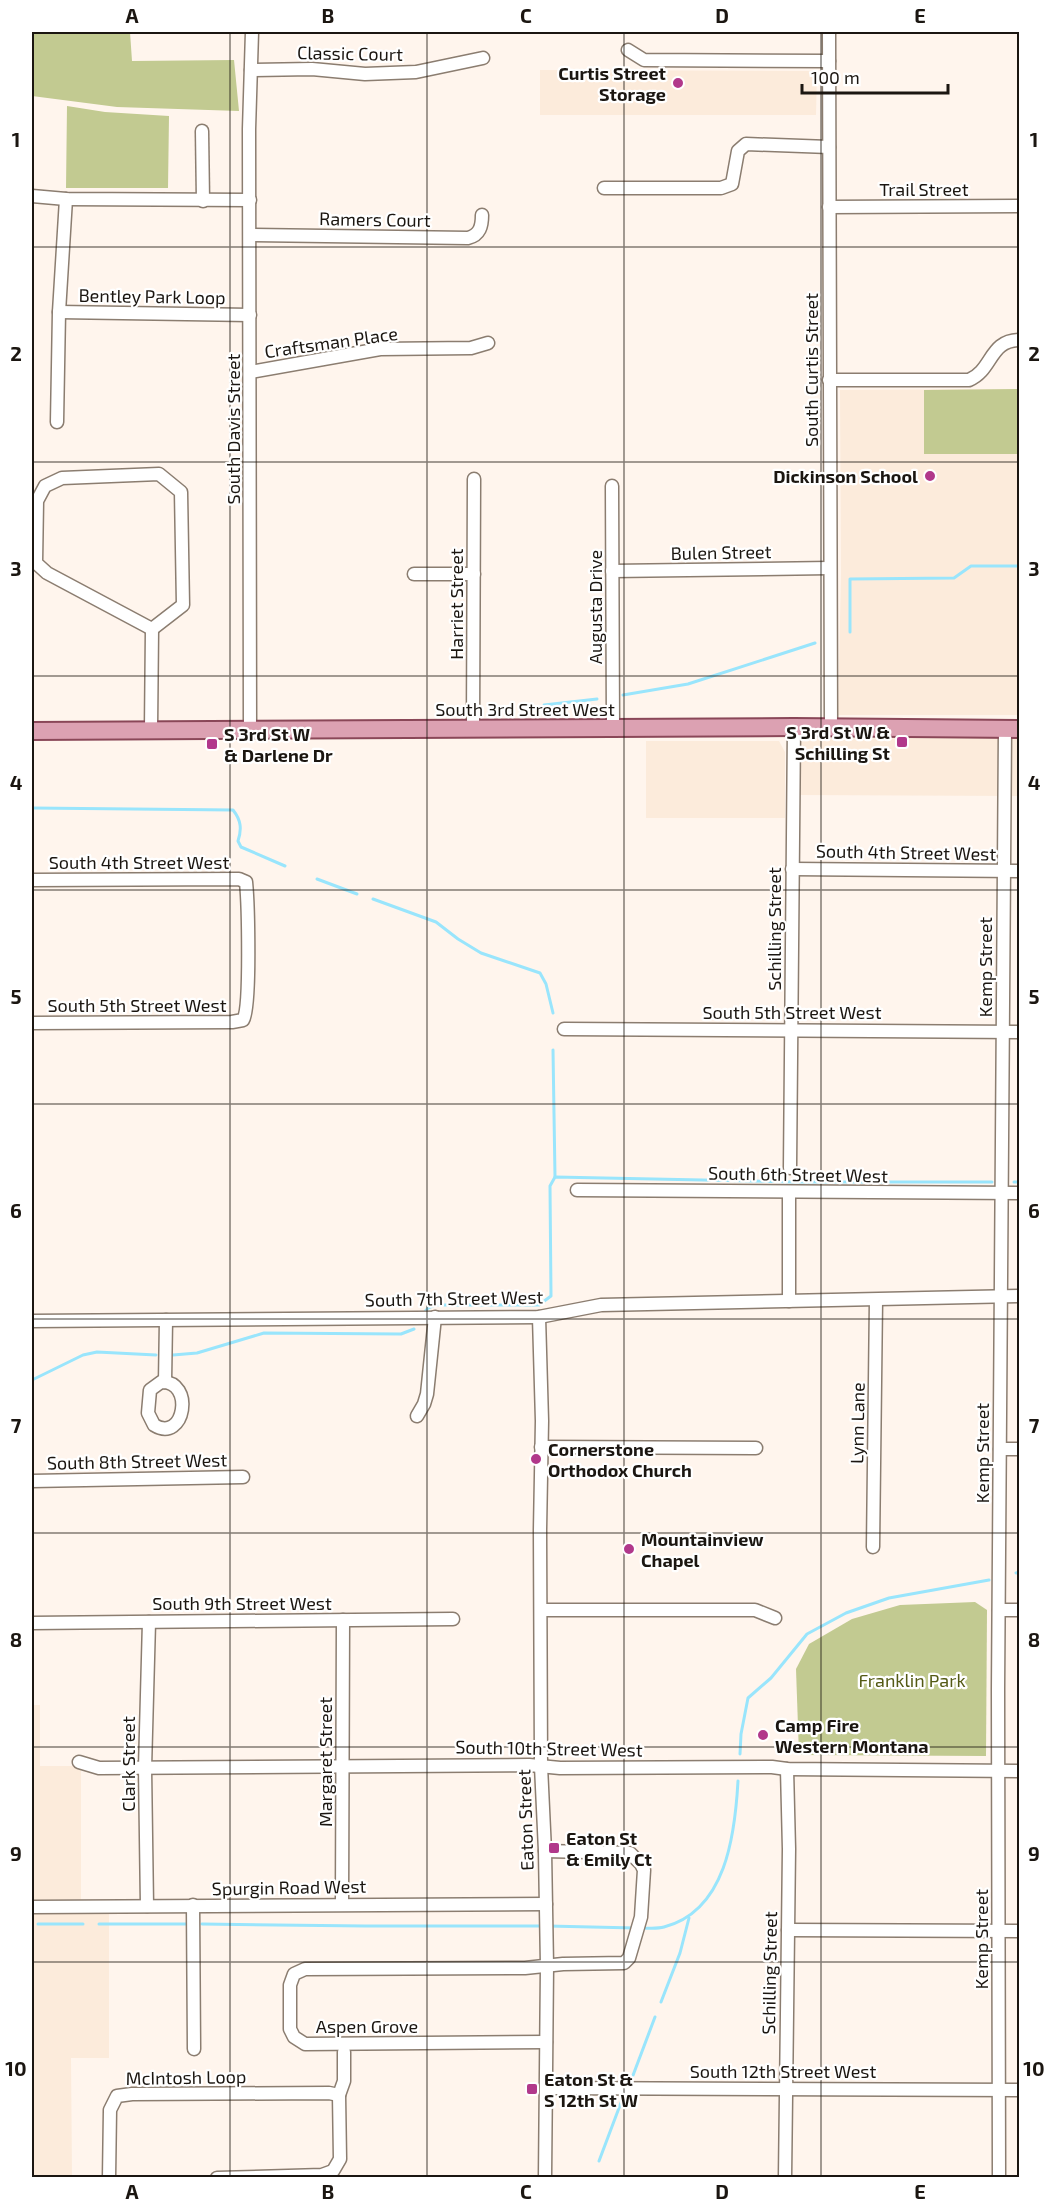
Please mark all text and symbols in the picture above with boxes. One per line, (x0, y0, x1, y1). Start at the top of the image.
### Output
text: A (125, 3, 139, 27)
text: B (322, 3, 334, 27)
text: C (520, 3, 532, 27)
text: D (715, 3, 729, 27)
text: E (914, 3, 926, 27)
street label: Classic Court (297, 41, 403, 65)
scale bar (802, 57, 948, 95)
place label: Curtis Street Storage (558, 62, 667, 105)
text: 100 m (811, 66, 860, 88)
marker: Curtis Street Storage (671, 76, 685, 90)
text: 1 (12, 127, 20, 151)
text: 1 (1030, 127, 1038, 151)
street label: Trail Street (879, 178, 969, 200)
street label: Ramers Court (319, 207, 431, 231)
street label: Bentley Park Loop (78, 284, 226, 308)
street label: South Curtis Street (800, 293, 822, 447)
street label: Craftsman Place (263, 322, 399, 362)
text: 2 (10, 341, 22, 365)
text: 2 (1028, 341, 1040, 365)
street label: South Davis Street (222, 353, 244, 504)
place label: Dickinson School (773, 465, 918, 487)
marker: Dickinson School (923, 469, 937, 483)
street label: Bulen Street (670, 540, 772, 564)
street label: Harriet Street (445, 548, 467, 660)
street label: Augusta Drive (584, 550, 606, 664)
text: 3 (10, 556, 22, 580)
text: 3 (1028, 556, 1040, 580)
street label: South 3rd Street West (435, 698, 615, 720)
place label: S 3rd St W & Schilling St (786, 721, 891, 764)
place label: S 3rd St W & Darlene Dr (224, 723, 333, 766)
marker: S 3rd St W & Schilling St (895, 735, 909, 749)
marker: S 3rd St W & Darlene Dr (205, 737, 219, 751)
text: 4 (10, 770, 23, 794)
text: 4 (1028, 770, 1041, 794)
street label: South 4th Street West (816, 839, 997, 865)
street label: South 4th Street West (49, 851, 229, 873)
street label: Schilling Street (763, 867, 785, 991)
street label: Kemp Street (974, 917, 996, 1017)
text: 5 (10, 984, 22, 1008)
text: 5 (1028, 984, 1040, 1008)
street label: South 5th Street West (47, 994, 227, 1016)
street label: South 5th Street West (702, 1001, 882, 1023)
street label: South 6th Street West (708, 1161, 888, 1187)
text: 6 (10, 1198, 22, 1222)
text: 6 (1028, 1198, 1040, 1222)
street label: South 7th Street West (364, 1285, 544, 1311)
street label: Lynn Lane (845, 1382, 869, 1464)
street label: Kemp Street (971, 1403, 993, 1503)
text: 7 (11, 1413, 22, 1437)
text: 7 (1029, 1413, 1040, 1437)
place label: Cornerstone Orthodox Church (548, 1438, 692, 1481)
street label: South 8th Street West (47, 1448, 228, 1474)
marker: Cornerstone Orthodox Church (529, 1452, 543, 1466)
place label: Mountainview Chapel (641, 1528, 764, 1571)
marker: Mountainview Chapel (622, 1542, 636, 1556)
street label: South 9th Street West (152, 1592, 332, 1614)
text: 8 (10, 1627, 22, 1651)
text: 8 (1028, 1627, 1040, 1651)
park label: Franklin Park (858, 1669, 966, 1691)
street label: Margaret Street (314, 1697, 336, 1827)
place label: Camp Fire Western Montana (775, 1714, 929, 1757)
street label: Clark Street (117, 1716, 139, 1812)
marker: Camp Fire Western Montana (756, 1728, 770, 1742)
street label: South 10th Street West (455, 1735, 643, 1761)
street label: Eaton Street (512, 1769, 538, 1871)
place label: Eaton St & Emily Ct (566, 1827, 653, 1870)
text: 9 (10, 1841, 22, 1865)
marker: Eaton St & Emily Ct (547, 1841, 561, 1855)
text: 9 (1028, 1841, 1040, 1865)
street label: Spurgin Road West (212, 1875, 367, 1899)
street label: Kemp Street (970, 1889, 992, 1989)
street label: Schilling Street (757, 1911, 781, 2035)
street label: Aspen Grove (316, 2015, 418, 2037)
text: 10 (5, 2056, 27, 2080)
text: 10 (1023, 2056, 1045, 2080)
street label: South 12th Street West (690, 2060, 877, 2082)
street label: McIntosh Loop (126, 2065, 246, 2089)
place label: Eaton St & S 12th St W (544, 2068, 638, 2111)
marker: Eaton St & S 12th St W (525, 2082, 539, 2096)
text: A (125, 2179, 139, 2203)
text: B (322, 2179, 334, 2203)
text: C (520, 2179, 532, 2203)
text: D (715, 2179, 729, 2203)
text: E (914, 2179, 926, 2203)

